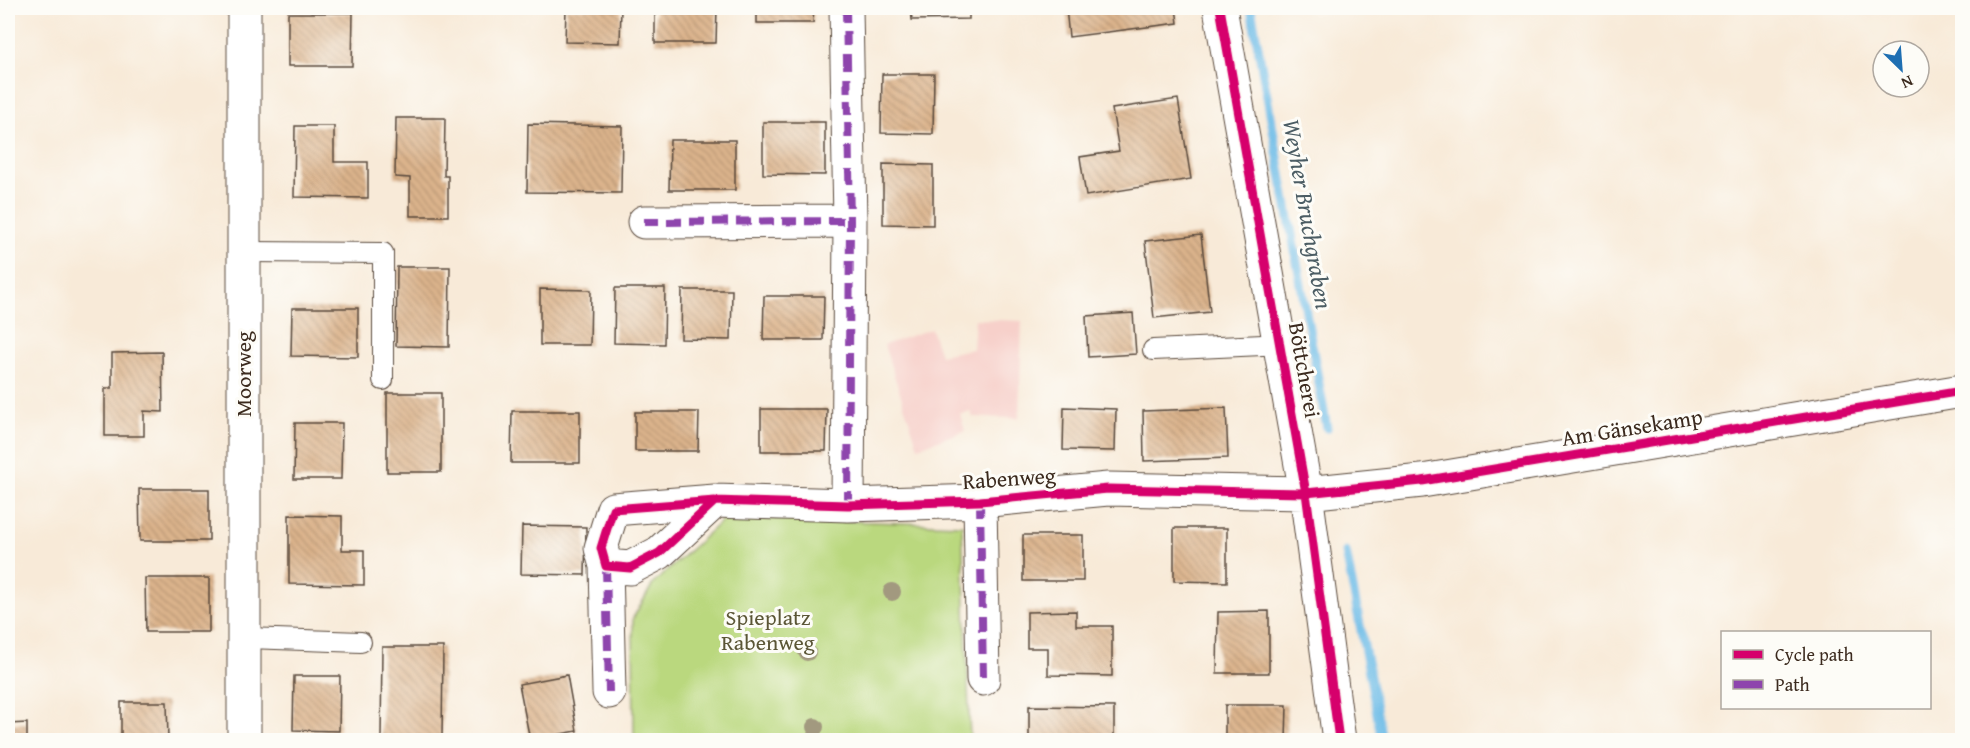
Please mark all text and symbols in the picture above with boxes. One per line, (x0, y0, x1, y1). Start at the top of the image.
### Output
north arrow (1871, 39, 1931, 99)
text: N (1897, 69, 1917, 96)
water label: Weyher Bruchgraben (1274, 116, 1342, 312)
street label: Böttcherei (1281, 320, 1329, 420)
street label: Moorweg (227, 331, 259, 417)
street label: Am Gänsekamp (1559, 400, 1705, 454)
street label: Rabenweg (961, 459, 1057, 497)
park label: Spieplatz Rabenweg (721, 601, 815, 658)
legend (1721, 631, 1931, 709)
text: Cycle path (1775, 641, 1854, 668)
text: Path (1775, 671, 1810, 698)

